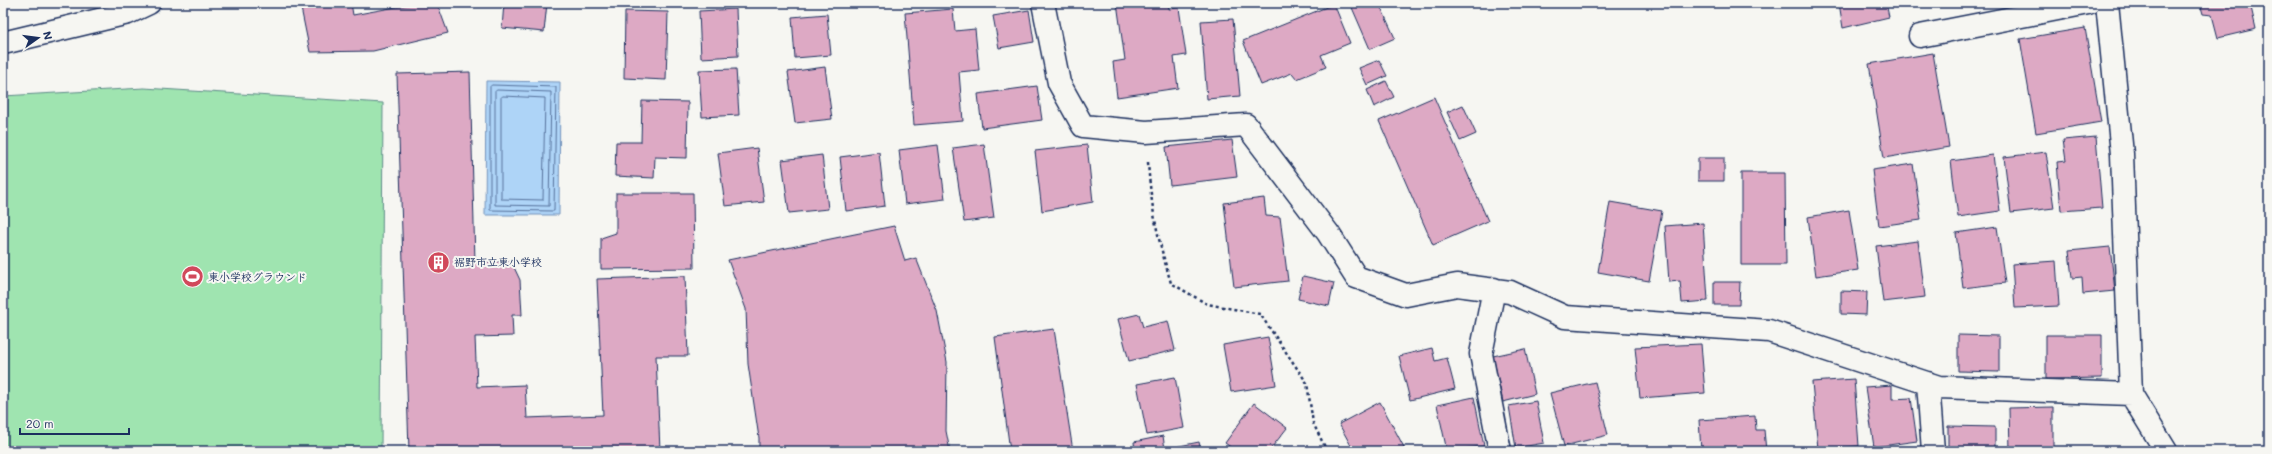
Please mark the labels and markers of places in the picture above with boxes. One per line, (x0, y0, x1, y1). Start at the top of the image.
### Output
building icon: 裾野市立東小学校 (426, 249, 452, 275)
place label: 裾野市立東小学校 (454, 254, 542, 269)
sports icon: 東小学校グラウンド (180, 264, 206, 290)
place label: 東小学校グラウンド (208, 269, 307, 284)

